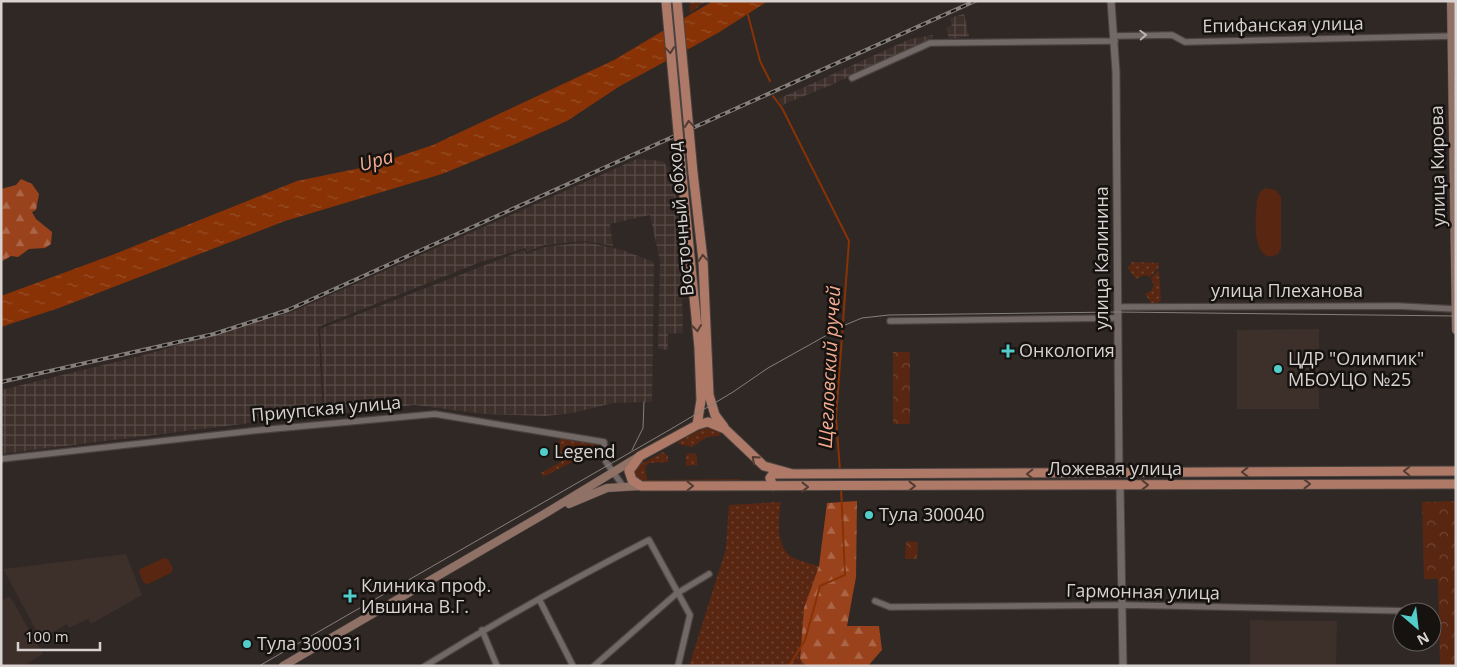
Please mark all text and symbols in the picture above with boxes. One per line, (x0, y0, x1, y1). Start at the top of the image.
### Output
street label: Епифанская улица (1202, 11, 1364, 37)
one-way arrow (1139, 29, 1147, 40)
one-way arrow (664, 46, 675, 54)
street label: улица Кирова (1424, 105, 1450, 227)
one-way arrow (684, 120, 695, 128)
street label: Восточный обход (661, 141, 699, 297)
water label: Upa (356, 143, 396, 177)
street label: улица Калинина (1089, 186, 1113, 330)
one-way arrow (698, 254, 709, 262)
street label: улица Плеханова (1211, 278, 1363, 302)
water label: Щегловский ручей (812, 285, 846, 449)
one-way arrow (691, 325, 702, 333)
place label: Онкология (1019, 338, 1115, 362)
marker: Онкология (1001, 344, 1015, 358)
place label: ЦДР "Олимпик" МБОУЦО №25 (1288, 346, 1424, 391)
marker: ЦДР "Олимпик" МБОУЦО №25 (1272, 363, 1284, 375)
street label: Приупская улица (250, 389, 402, 427)
place label: Legend (554, 439, 615, 463)
marker: Legend (538, 446, 550, 458)
one-way arrow (751, 456, 760, 465)
street label: Ложевая улица (1048, 456, 1182, 480)
one-way arrow (1403, 465, 1411, 476)
one-way arrow (1240, 467, 1248, 477)
one-way arrow (1025, 469, 1033, 479)
one-way arrow (1304, 479, 1312, 490)
one-way arrow (1142, 480, 1149, 490)
one-way arrow (686, 481, 694, 491)
one-way arrow (909, 481, 917, 491)
one-way arrow (802, 482, 810, 492)
place label: Тула 300040 (879, 502, 985, 526)
marker: Тула 300040 (863, 509, 875, 521)
place label: Клиника проф. Ившина В.Г. (361, 573, 491, 618)
street label: Гармонная улица (1066, 578, 1220, 604)
marker: Клиника проф. Ившина В.Г. (343, 589, 357, 603)
north arrow (1392, 602, 1442, 652)
scale bar (18, 620, 100, 652)
text: 100 m (25, 626, 69, 646)
text: N (1414, 628, 1433, 650)
place label: Тула 300031 (257, 631, 363, 655)
marker: Тула 300031 (241, 638, 253, 650)

